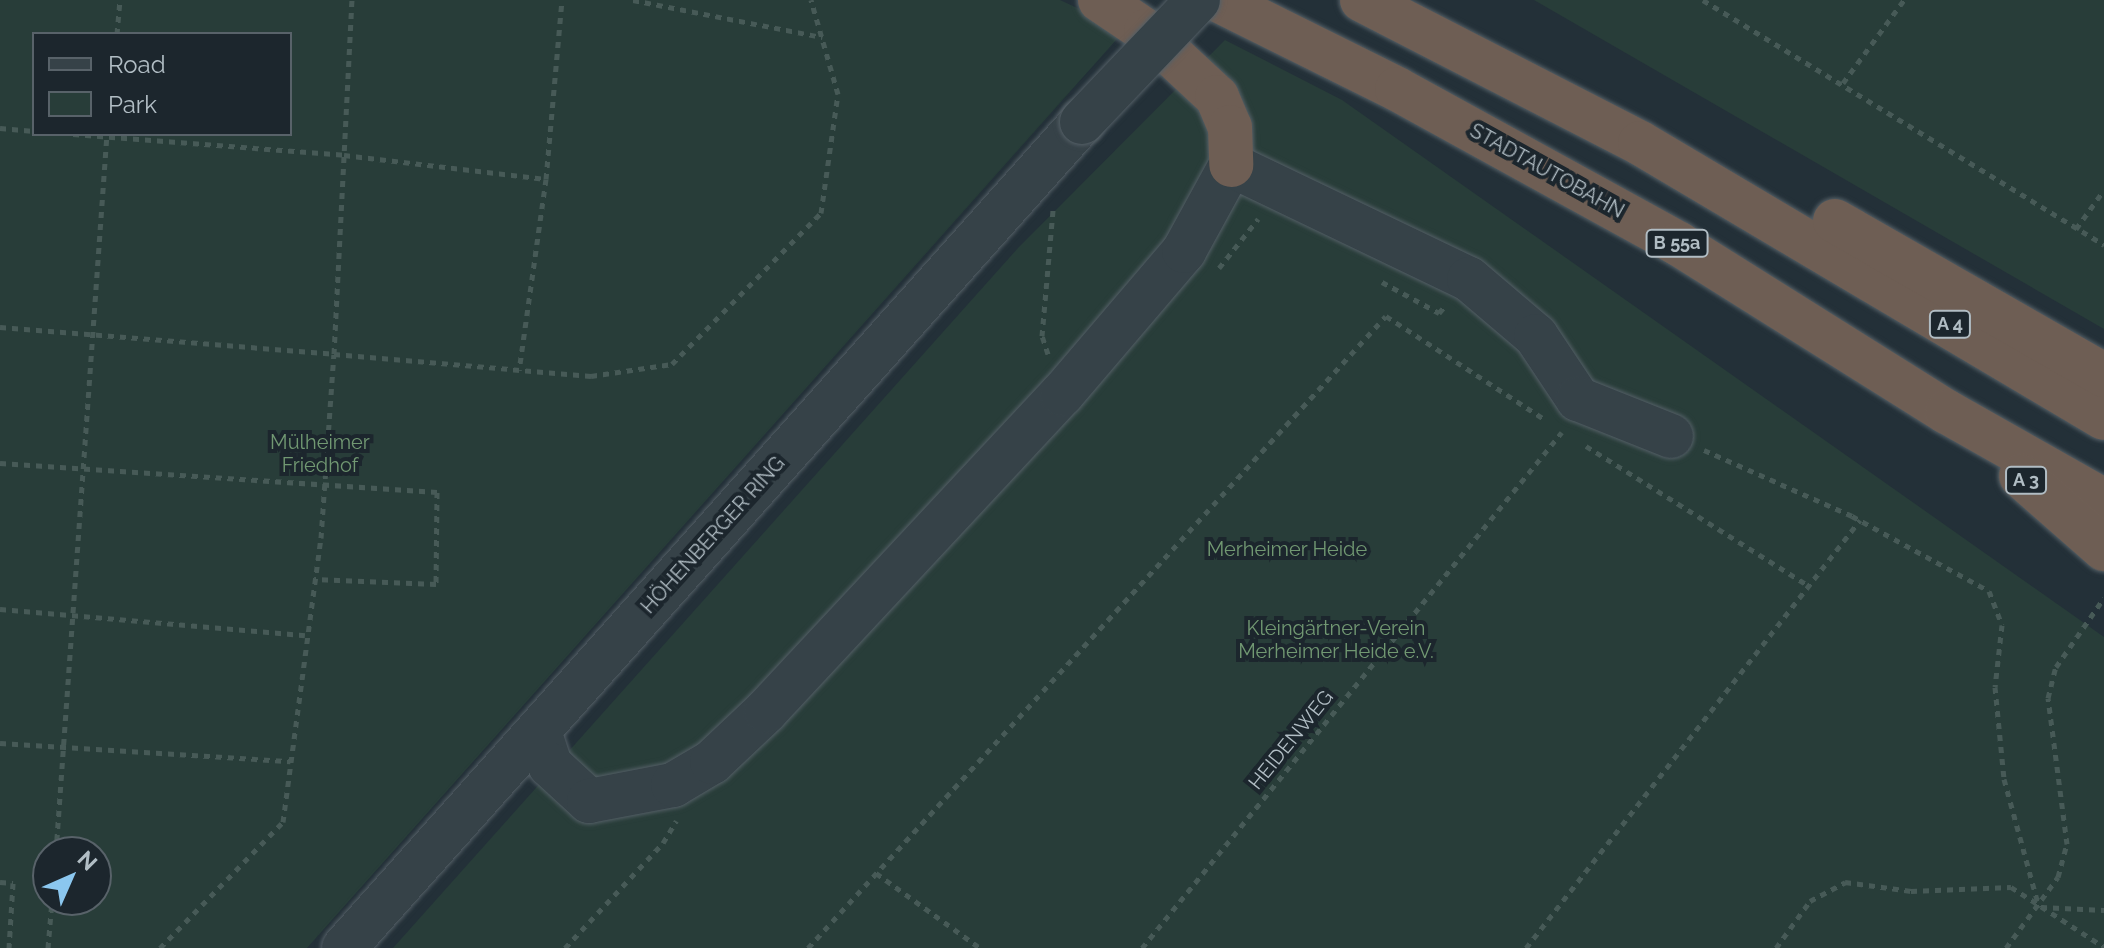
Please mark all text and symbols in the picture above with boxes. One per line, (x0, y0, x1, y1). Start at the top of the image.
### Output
legend (32, 32, 292, 136)
text: Road (108, 50, 166, 79)
text: Park (108, 90, 157, 119)
street label: STADTAUTOBAHN (1466, 119, 1628, 223)
road number: B 55a (1645, 229, 1709, 257)
road number: A 4 (1928, 310, 1972, 338)
park label: Mülheimer Friedhof (270, 430, 370, 477)
street label: HÖHENBERGER RING (636, 451, 790, 619)
road number: A 3 (2004, 466, 2048, 494)
park label: Merheimer Heide (1206, 537, 1368, 561)
park label: Kleingärtner-Verein Merheimer Heide e.V. (1238, 616, 1434, 663)
street label: HEIDENWEG (1244, 685, 1338, 795)
north arrow (32, 836, 112, 916)
text: N (72, 845, 103, 876)

